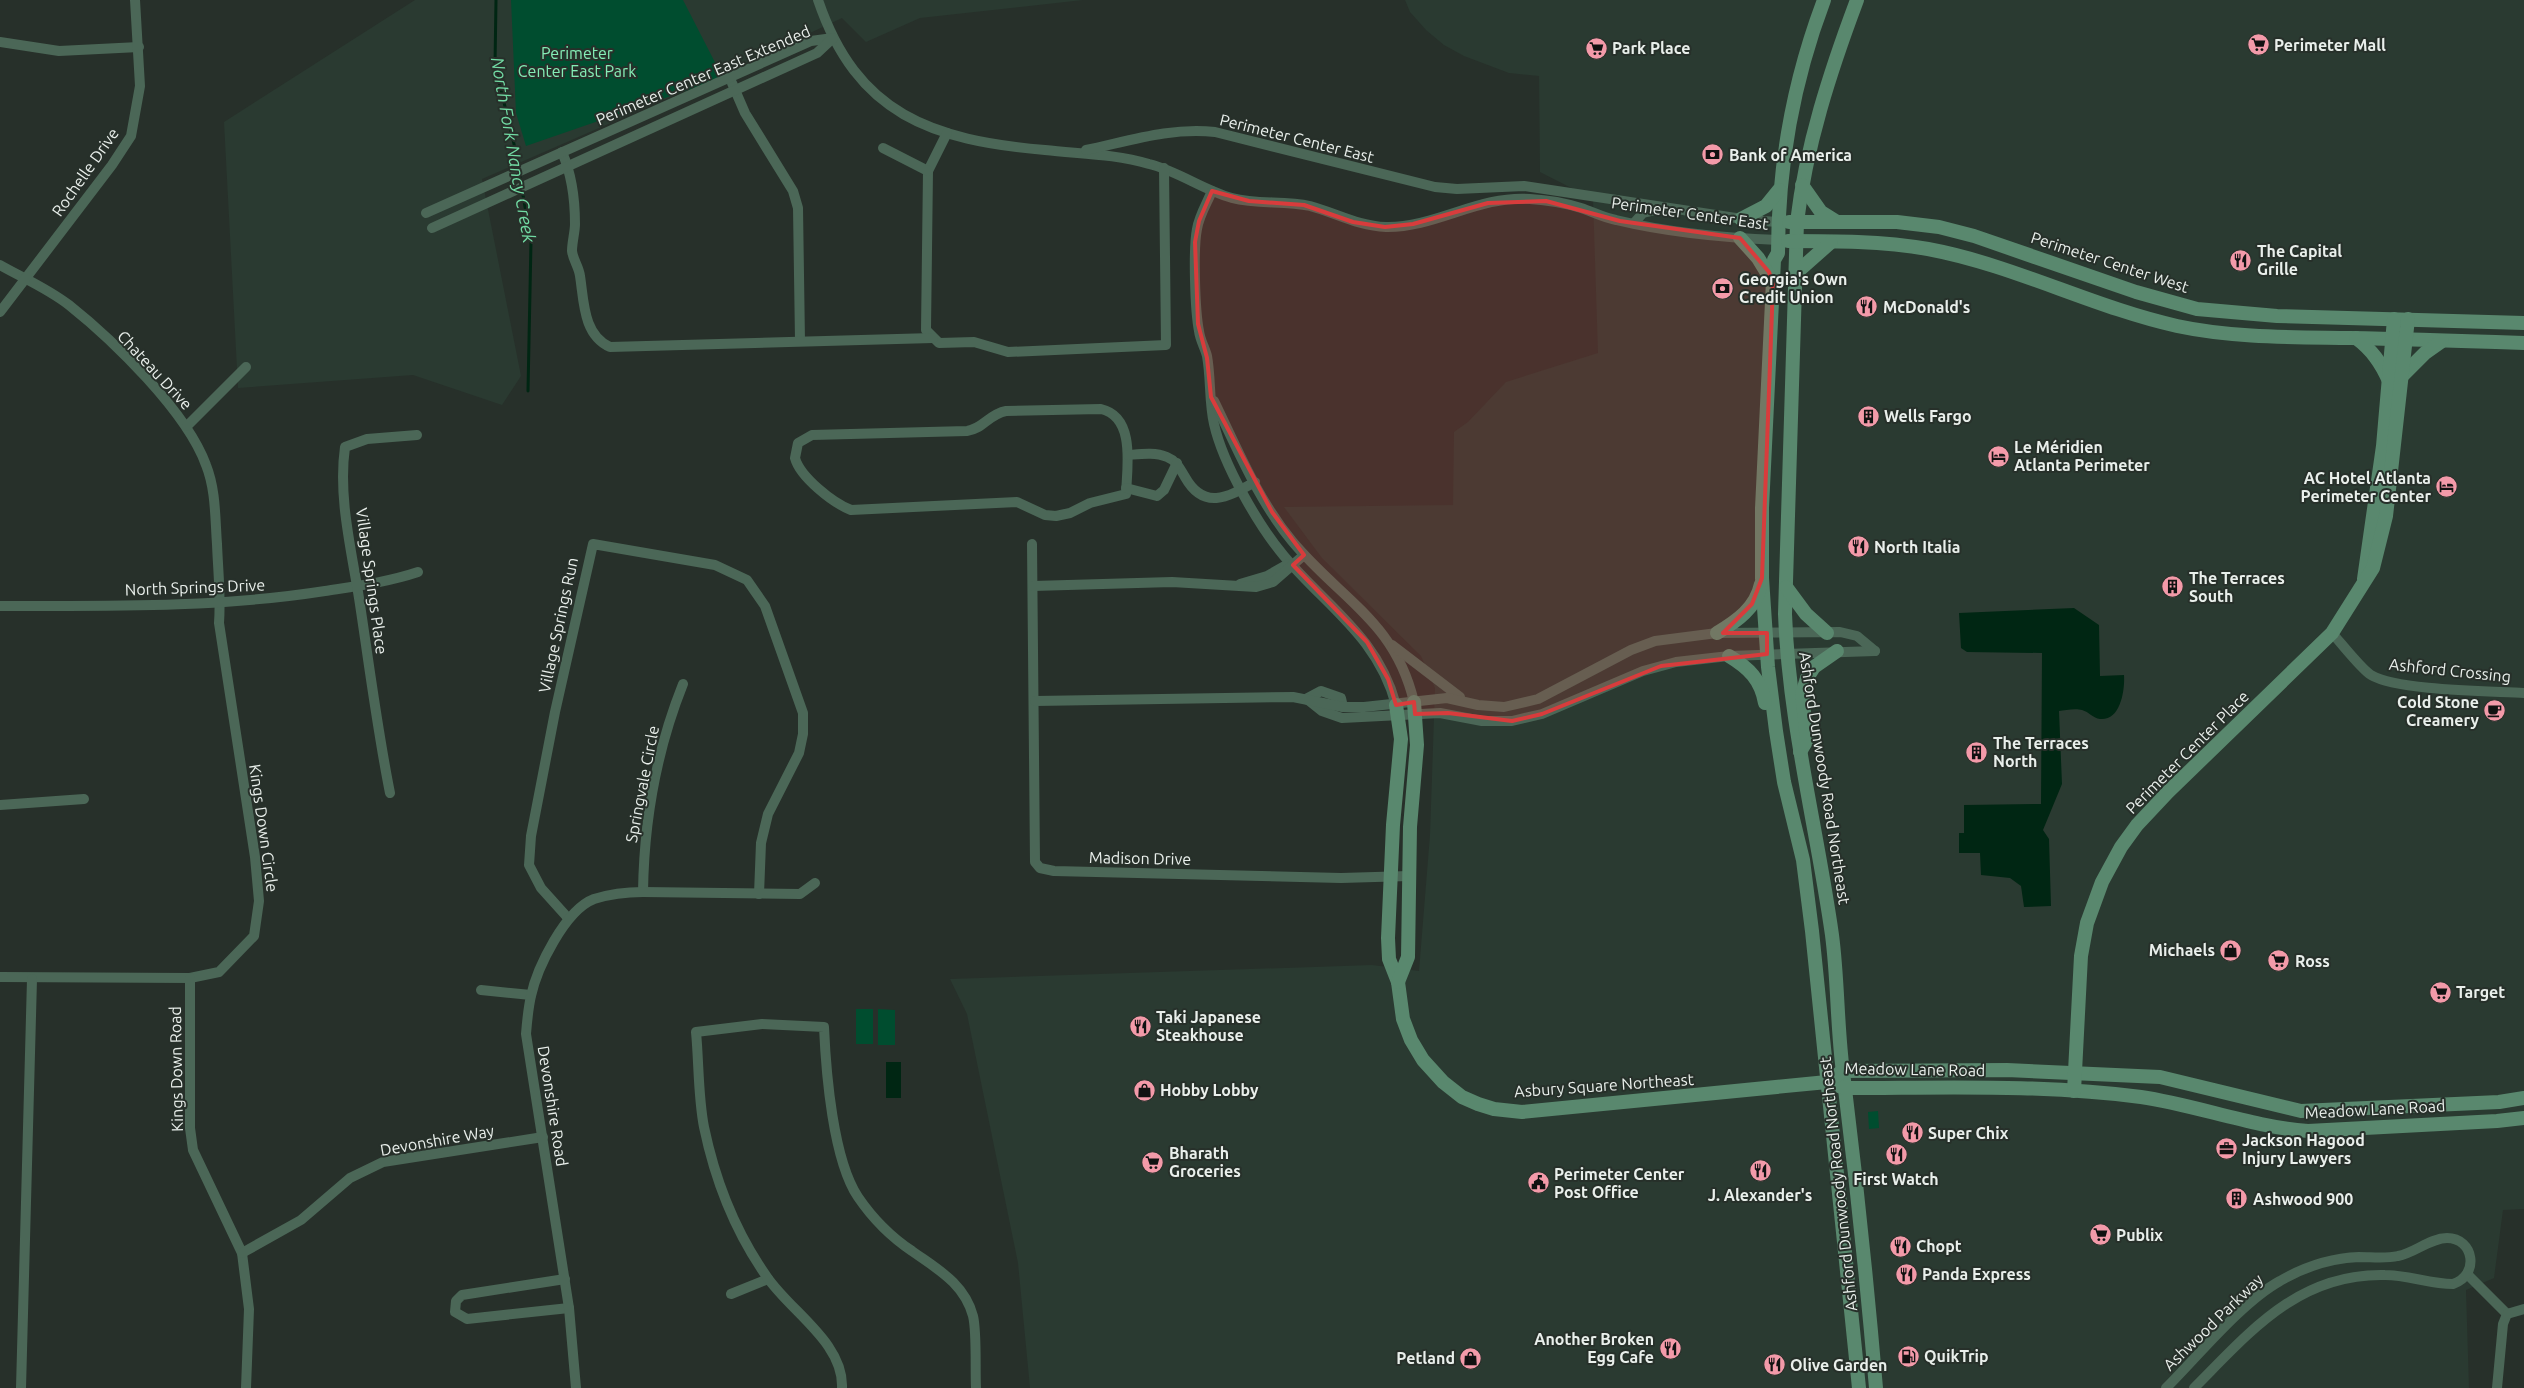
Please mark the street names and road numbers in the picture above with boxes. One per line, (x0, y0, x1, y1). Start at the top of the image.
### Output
street label: Perimeter Center East Extended (593, 22, 813, 128)
street label: Perimeter Center East (1218, 110, 1377, 166)
street label: Rochelle Drive (48, 124, 122, 220)
street label: Perimeter Center East (1610, 193, 1770, 233)
street label: Perimeter Center West (2029, 228, 2192, 296)
street label: Chateau Drive (114, 327, 196, 413)
street label: Village Springs Place (353, 507, 391, 655)
street label: Village Springs Run (535, 556, 581, 694)
street label: North Springs Drive (125, 576, 265, 598)
street label: Ashford Dunwoody Road Northeast (1796, 650, 1854, 906)
street label: Ashford Crossing (2388, 655, 2512, 685)
street label: Perimeter Center Place (2122, 687, 2252, 817)
street label: Springvale Circle (622, 724, 662, 844)
street label: Kings Down Circle (246, 763, 282, 893)
street label: Madison Drive (1089, 848, 1191, 868)
street label: Kings Down Road (166, 1006, 186, 1132)
street label: Devonshire Road (535, 1044, 571, 1168)
street label: Ashford Dunwoody Road Northeast (1816, 1055, 1860, 1312)
street label: Meadow Lane Road (1845, 1059, 1985, 1079)
street label: Asbury Square Northeast (1514, 1070, 1695, 1100)
street label: Meadow Lane Road (2304, 1096, 2446, 1122)
street label: Devonshire Way (379, 1121, 496, 1159)
street label: Ashwood Parkway (2160, 1270, 2267, 1374)

